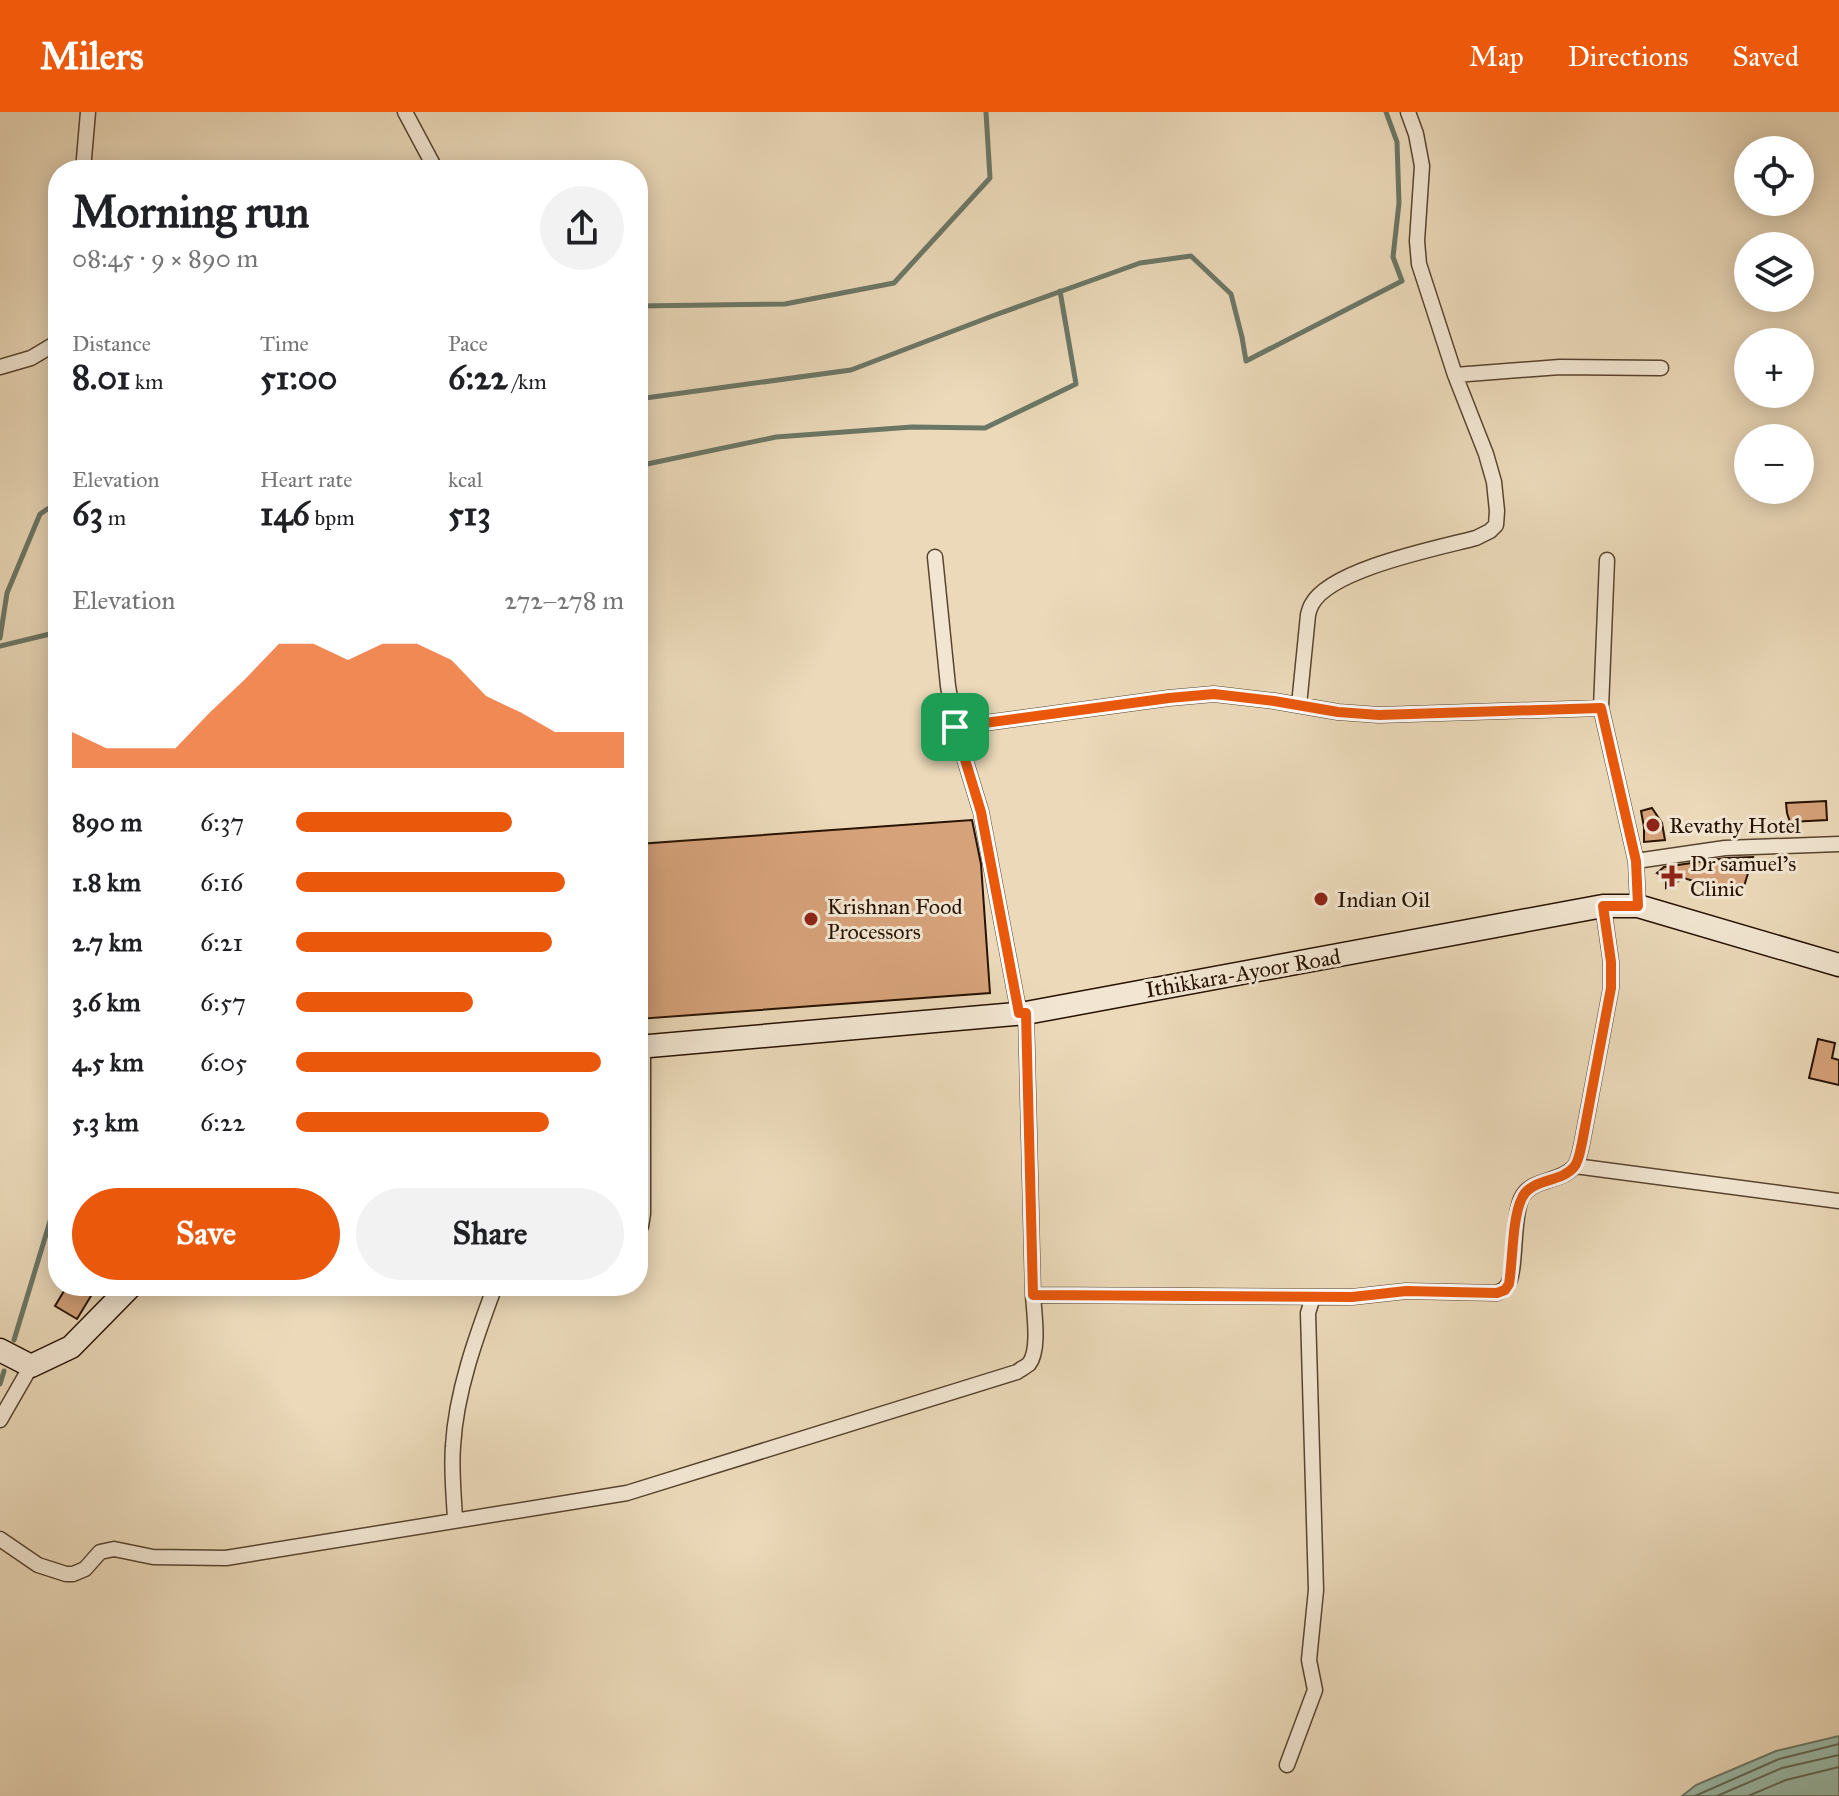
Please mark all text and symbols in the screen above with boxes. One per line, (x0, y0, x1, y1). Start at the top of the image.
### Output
text: Milers (40, 33, 144, 79)
text: Map (1469, 39, 1524, 74)
text: Directions (1568, 39, 1689, 74)
text: Saved (1733, 39, 1799, 74)
map controls (1734, 136, 1814, 504)
button: locate (1734, 136, 1814, 216)
text: Morning run (72, 185, 309, 239)
button: share (540, 186, 624, 270)
button: layers (1734, 232, 1814, 312)
text: 08:45 · 9 × 890 m (72, 242, 258, 274)
button: + (1734, 328, 1814, 408)
text: Distance (72, 330, 151, 357)
text: Time (260, 330, 309, 357)
text: Pace (448, 330, 488, 357)
text: 8.01 (72, 357, 130, 398)
text: 51:00 (260, 357, 337, 398)
text: 6:22 (448, 357, 507, 398)
text: km (130, 368, 164, 395)
text: /km (507, 368, 547, 395)
button: − (1734, 424, 1814, 504)
text: Elevation (72, 466, 159, 493)
text: Heart rate (260, 466, 353, 493)
text: kcal (448, 466, 483, 493)
text: 63 (72, 493, 103, 534)
text: 146 (260, 493, 310, 534)
text: 513 (448, 493, 491, 534)
text: m (103, 504, 126, 531)
text: bpm (310, 504, 355, 531)
text: Elevation (72, 584, 175, 616)
text: 272–278 m (504, 584, 624, 616)
pin (921, 693, 989, 761)
icon: arrive (933, 705, 977, 749)
text: 890 m (72, 806, 142, 838)
text: 6:37 (200, 806, 244, 838)
place label: Revathy Hotel (1669, 812, 1801, 839)
marker: Revathy Hotel (1644, 816, 1662, 834)
place label: Dr samuel's Clinic (1690, 850, 1796, 902)
marker: Dr samuel's Clinic (1661, 865, 1683, 887)
text: 1.8 km (72, 866, 141, 898)
text: 6:16 (200, 866, 243, 898)
place label: Indian Oil (1337, 886, 1430, 913)
marker: Indian Oil (1312, 890, 1330, 908)
place label: Krishnan Food Processors (827, 893, 962, 945)
marker: Krishnan Food Processors (802, 910, 820, 928)
text: 2.7 km (72, 926, 143, 958)
text: 6:21 (200, 926, 243, 958)
street label: Ithikkara-Ayoor Road (1143, 943, 1343, 1003)
text: 3.6 km (72, 986, 141, 1018)
text: 6:57 (200, 986, 246, 1018)
text: 4.5 km (72, 1046, 144, 1078)
text: 6:05 (200, 1046, 247, 1078)
text: 5.3 km (72, 1106, 139, 1138)
text: 6:22 (200, 1106, 245, 1138)
button: Save (72, 1188, 340, 1280)
button: Share (356, 1188, 624, 1280)

